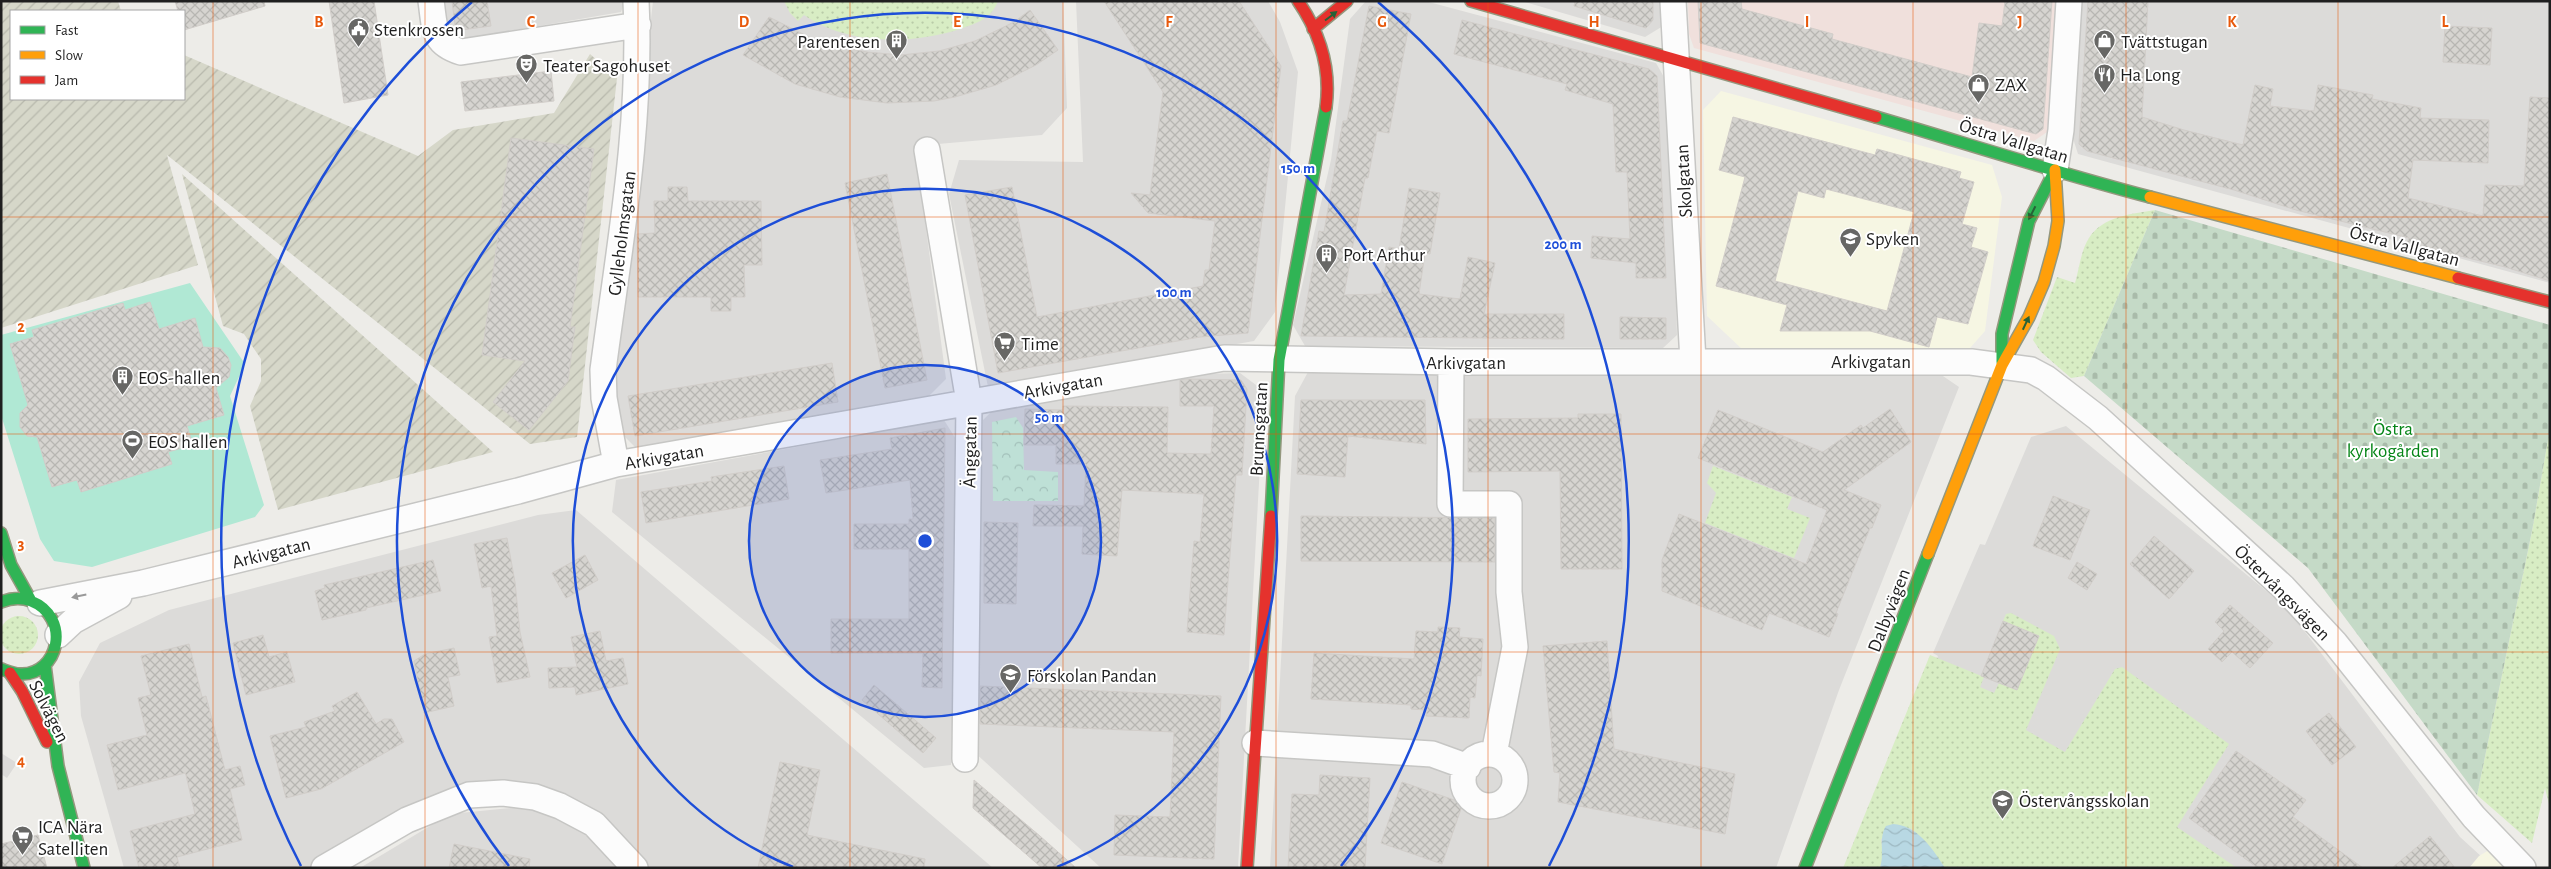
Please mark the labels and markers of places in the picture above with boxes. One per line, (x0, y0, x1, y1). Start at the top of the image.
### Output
public building icon: Stenkrossen (346, 17, 370, 48)
place label: Stenkrossen (374, 21, 464, 40)
building icon: Parentesen (884, 29, 908, 60)
shop icon: Tvättstugan (2093, 29, 2117, 60)
place label: Parentesen (797, 33, 880, 52)
place label: Tvättstugan (2121, 33, 2208, 52)
theatre icon: Teater Sagohuset (515, 53, 539, 84)
place label: Teater Sagohuset (543, 57, 670, 76)
restaurant icon: Ha Long (2092, 62, 2116, 93)
place label: Ha Long (2120, 66, 2181, 85)
shop icon: ZAX (1967, 72, 1991, 103)
place label: ZAX (1995, 76, 2027, 95)
school or university icon: Spyken (1838, 226, 1862, 257)
place label: Spyken (1866, 230, 1919, 249)
building icon: Port Arthur (1315, 242, 1339, 273)
place label: Port Arthur (1343, 246, 1425, 265)
supermarket icon: Time (993, 331, 1017, 362)
place label: Time (1021, 335, 1059, 354)
building icon: EOS-hallen (110, 365, 134, 396)
place label: EOS-hallen (138, 369, 220, 388)
sports icon: EOS hallen (120, 429, 144, 460)
place label: EOS hallen (148, 433, 228, 452)
centre of rings (916, 532, 934, 550)
school or university icon: Förskolan Pandan (999, 663, 1023, 694)
place label: Förskolan Pandan (1027, 667, 1157, 686)
school or university icon: Östervångsskolan (1991, 788, 2015, 819)
place label: Östervångsskolan (2019, 791, 2149, 811)
place label: ICA Nära Satelliten (38, 818, 108, 859)
supermarket icon: ICA Nära Satelliten (10, 825, 34, 856)

